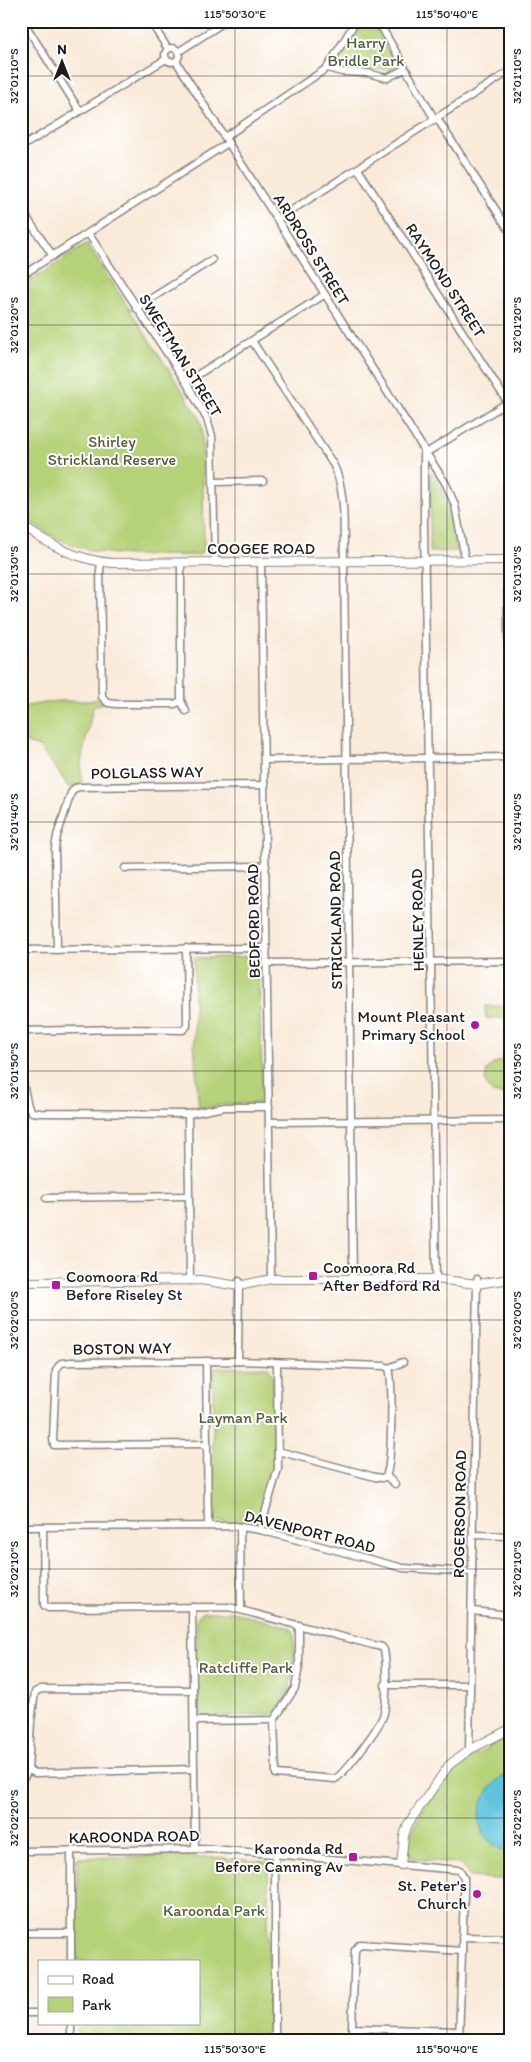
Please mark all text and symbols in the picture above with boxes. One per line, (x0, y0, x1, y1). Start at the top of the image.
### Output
text: 115°50'30"E (204, 7, 266, 21)
text: 115°50'40"E (416, 7, 479, 21)
park label: Harry Bridle Park (327, 33, 405, 70)
north arrow (38, 38, 88, 88)
text: N (57, 41, 67, 58)
text: 32°01'10"S (7, 48, 21, 104)
text: 32°01'10"S (510, 48, 524, 104)
street label: ARDROSS STREET (270, 190, 353, 308)
street label: RAYMOND STREET (402, 220, 490, 341)
street label: SWEETMAN STREET (135, 290, 226, 420)
text: 32°01'20"S (7, 297, 21, 353)
text: 32°01'20"S (510, 297, 524, 353)
park label: Shirley Strickland Reserve (48, 432, 176, 469)
street label: COOGEE ROAD (207, 539, 315, 558)
text: 32°01'30"S (7, 545, 21, 602)
text: 32°01'30"S (510, 545, 524, 602)
street label: POLGLASS WAY (90, 762, 204, 783)
text: 32°01'40"S (7, 793, 21, 851)
text: 32°01'40"S (510, 793, 524, 851)
street label: STRICKLAND ROAD (325, 850, 346, 990)
street label: BEDFORD ROAD (243, 863, 264, 978)
street label: HENLEY ROAD (407, 868, 428, 972)
place label: Mount Pleasant Primary School (358, 1007, 465, 1044)
marker: Mount Pleasant Primary School (469, 1019, 481, 1031)
text: 32°01'50"S (7, 1043, 21, 1099)
text: 32°01'50"S (510, 1043, 524, 1099)
place label: Coomoora Rd After Bedford Rd (323, 1258, 440, 1295)
place label: Coomoora Rd Before Riseley St (66, 1267, 182, 1304)
marker: Coomoora Rd After Bedford Rd (307, 1270, 319, 1282)
marker: Coomoora Rd Before Riseley St (50, 1279, 62, 1291)
text: 32°02'00"S (7, 1291, 21, 1349)
text: 32°02'00"S (510, 1291, 524, 1349)
street label: BOSTON WAY (72, 1338, 172, 1359)
park label: Layman Park (198, 1408, 288, 1427)
street label: ROGERSON ROAD (449, 1449, 470, 1578)
street label: DAVENPORT ROAD (242, 1506, 378, 1557)
text: 32°02'10"S (7, 1541, 21, 1597)
text: 32°02'10"S (510, 1541, 524, 1597)
park label: Ratcliffe Park (199, 1658, 293, 1677)
text: 32°02'20"S (7, 1789, 21, 1847)
text: 32°02'20"S (510, 1789, 524, 1847)
street label: KAROONDA ROAD (68, 1826, 200, 1847)
place label: Karoonda Rd Before Canning Av (215, 1839, 344, 1876)
marker: Karoonda Rd Before Canning Av (347, 1851, 359, 1863)
place label: St. Peter's Church (398, 1876, 467, 1913)
marker: St. Peter's Church (471, 1888, 483, 1900)
park label: Karoonda Park (163, 1901, 265, 1920)
legend (38, 1960, 200, 2024)
text: Road (82, 1970, 115, 1988)
text: Park (82, 1996, 112, 2014)
text: 115°50'30"E (204, 2042, 266, 2056)
text: 115°50'40"E (416, 2042, 479, 2056)

